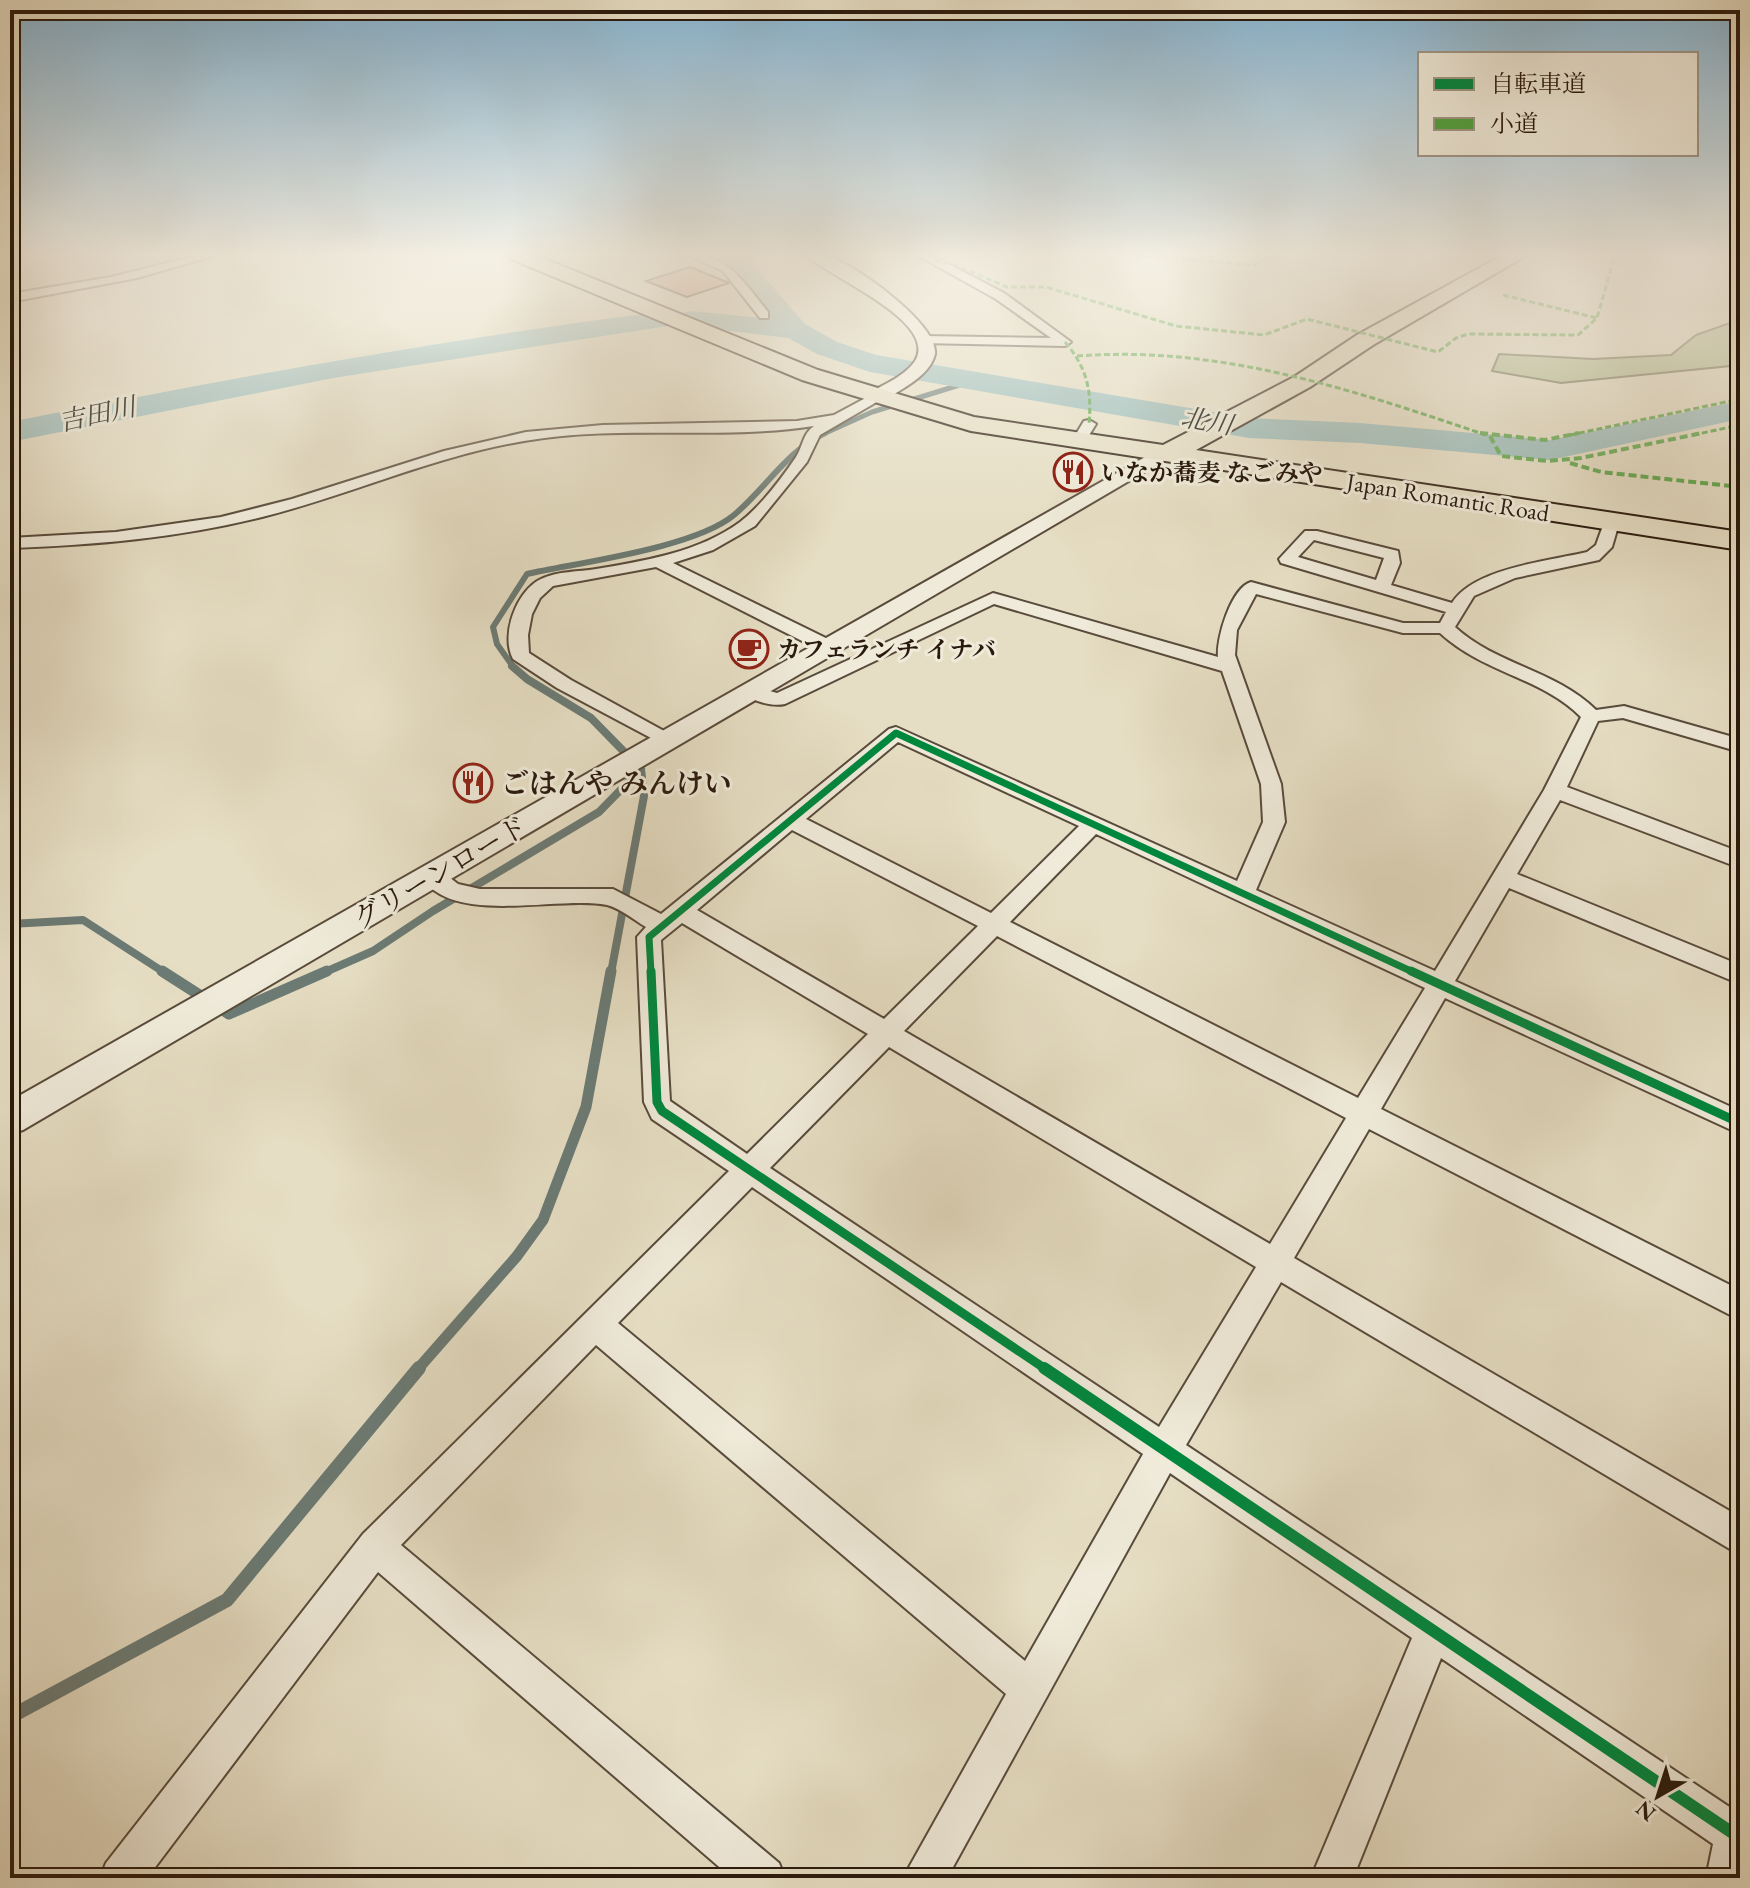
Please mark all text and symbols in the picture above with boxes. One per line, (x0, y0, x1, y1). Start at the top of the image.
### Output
legend (1418, 52, 1698, 156)
text: 自転車道 (1490, 68, 1586, 99)
text: 小道 (1490, 108, 1538, 139)
water label: 吉田川 (55, 389, 142, 439)
water label: 北川 (1178, 400, 1239, 443)
restaurant icon: いなか蕎麦 なごみや (1052, 451, 1094, 493)
place label: いなか蕎麦 なごみや (1101, 457, 1323, 488)
street label: Japan Romantic Road (1342, 465, 1552, 528)
cafe icon: カフェランチ イナバ (728, 628, 770, 670)
place label: カフェランチ イナバ (777, 634, 996, 665)
restaurant icon: ごはんや みんけい (452, 762, 494, 804)
place label: ごはんや みんけい (501, 765, 732, 801)
street label: グリーンロード (346, 808, 534, 936)
north arrow (1618, 1756, 1698, 1836)
text: N (1630, 1794, 1662, 1828)

